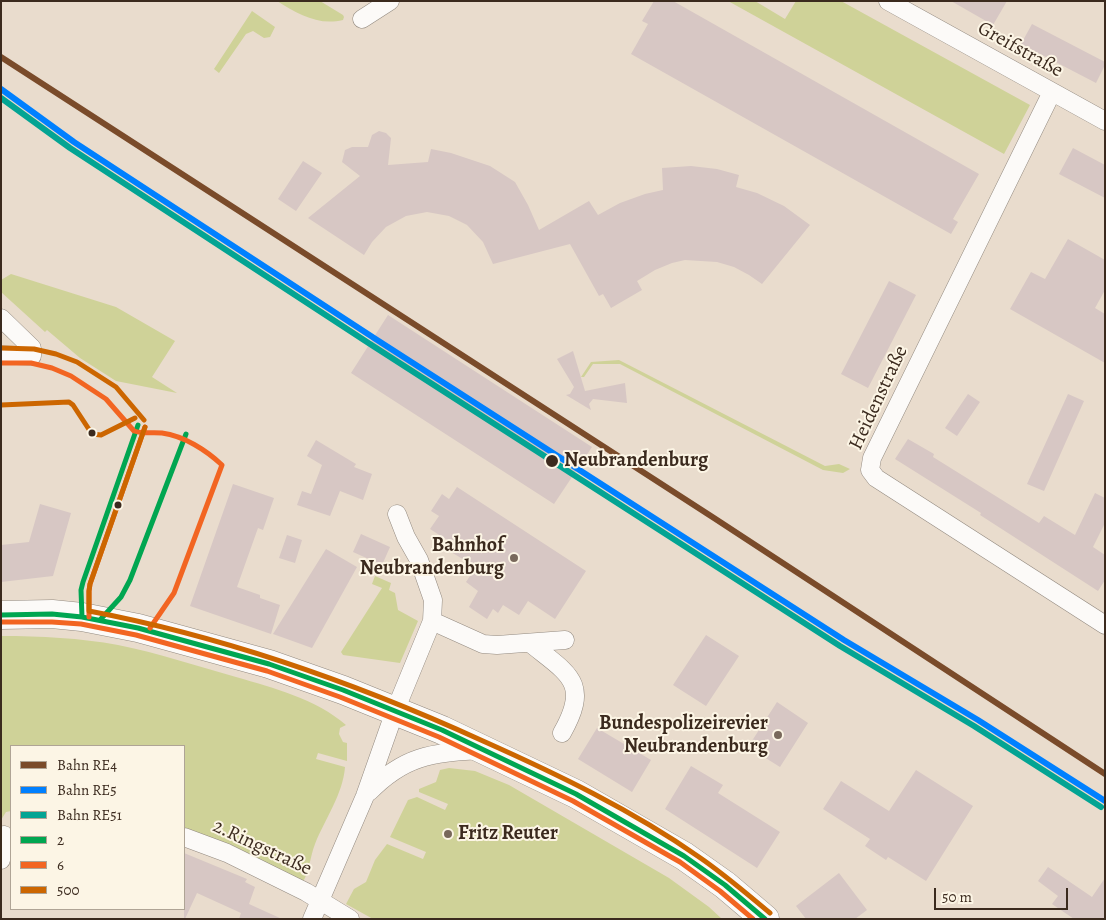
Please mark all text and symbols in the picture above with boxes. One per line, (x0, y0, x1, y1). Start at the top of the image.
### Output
street label: Greifstraße (973, 17, 1067, 83)
street label: Heidenstraße (844, 342, 914, 454)
unlabelled marker (87, 428, 97, 438)
place label: Neubrandenburg (564, 449, 708, 473)
marker: Neubrandenburg (544, 453, 560, 469)
unlabelled marker (113, 500, 123, 510)
place label: Bahnhof Neubrandenburg (360, 534, 504, 581)
marker: Bahnhof Neubrandenburg (508, 552, 520, 564)
place label: Bundespolizeirevier Neubrandenburg (599, 712, 768, 759)
marker: Bundespolizeirevier Neubrandenburg (772, 729, 784, 741)
legend (10, 745, 185, 910)
text: Bahn RE4 (57, 755, 117, 775)
text: Bahn RE5 (57, 780, 117, 800)
text: Bahn RE51 (57, 805, 122, 825)
street label: 2.Ringstraße (209, 815, 315, 881)
place label: Fritz Reuter (458, 822, 558, 846)
marker: Fritz Reuter (442, 828, 454, 840)
text: 2 (57, 830, 64, 850)
text: 6 (57, 855, 64, 875)
scale bar (936, 878, 1070, 910)
text: 500 (57, 880, 79, 900)
text: 50 m (942, 887, 972, 907)

